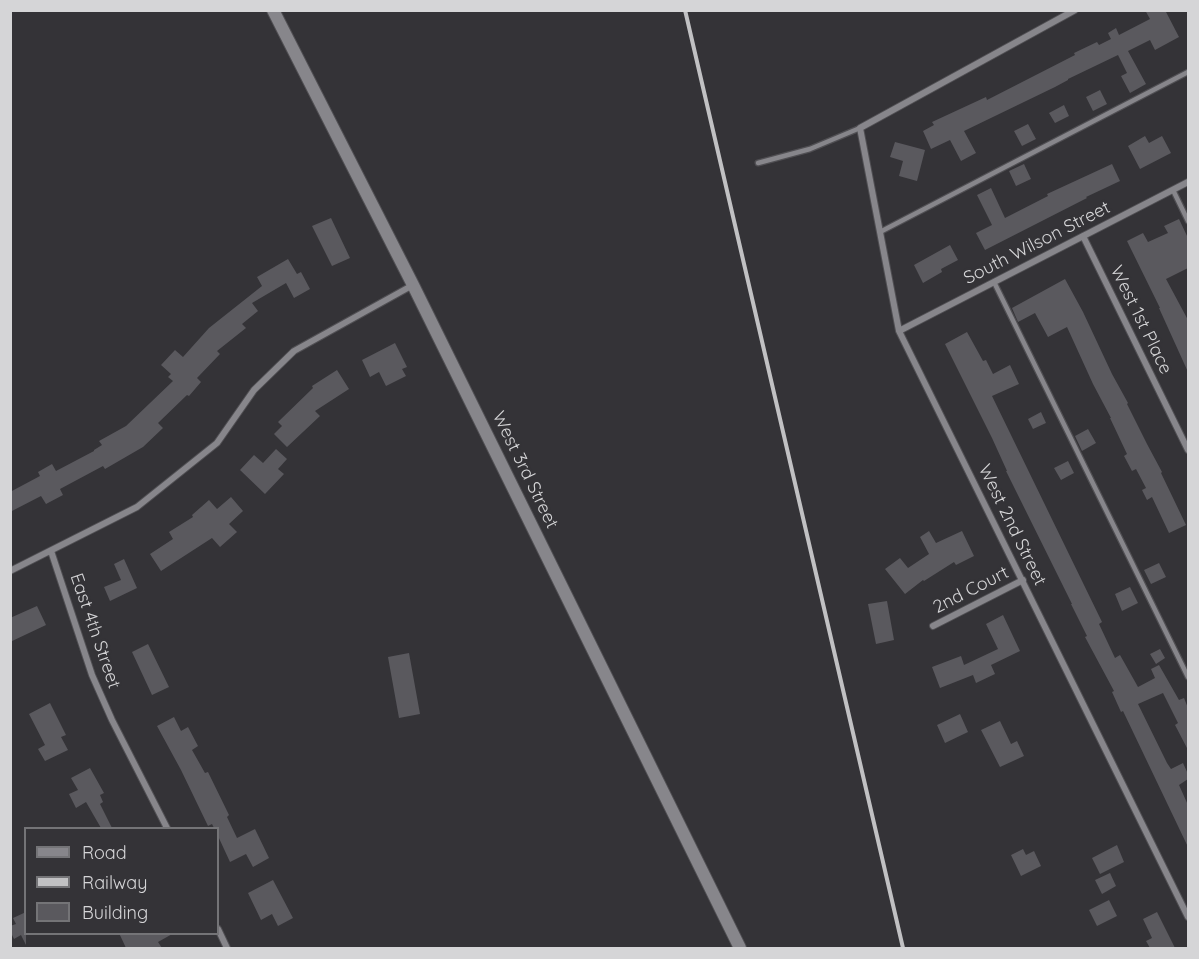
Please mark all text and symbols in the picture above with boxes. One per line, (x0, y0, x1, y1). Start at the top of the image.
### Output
street label: South Wilson Street (960, 197, 1114, 289)
street label: West 1st Place (1105, 262, 1177, 378)
street label: West 3rd Street (487, 408, 563, 532)
street label: West 2nd Street (973, 461, 1051, 589)
street label: 2nd Court (930, 562, 1012, 618)
street label: East 4th Street (65, 571, 125, 691)
legend (24, 827, 219, 935)
text: Road (82, 841, 127, 864)
text: Railway (82, 871, 148, 894)
text: Building (82, 901, 148, 924)

